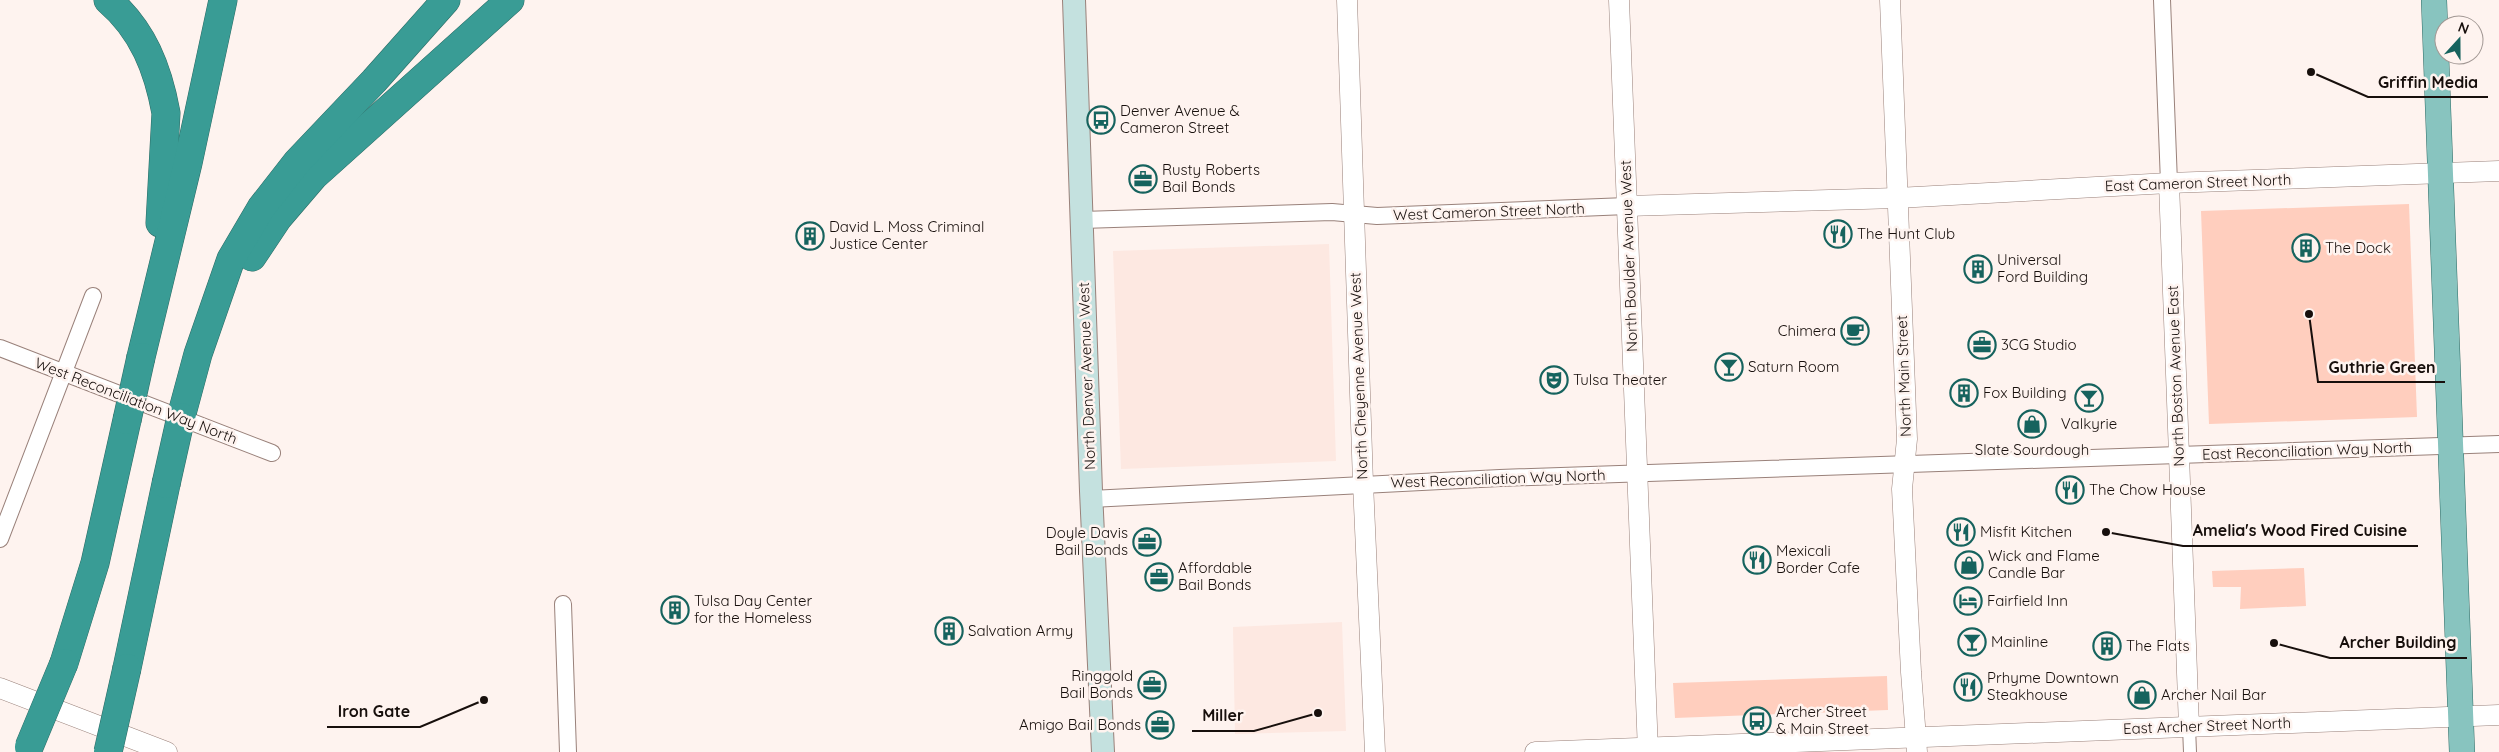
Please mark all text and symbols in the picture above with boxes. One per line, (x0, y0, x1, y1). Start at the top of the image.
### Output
north arrow (2434, 15, 2484, 65)
text: N (2456, 18, 2472, 38)
callout: Griffin Media (2368, 66, 2488, 97)
text: Griffin Media (2378, 72, 2478, 92)
place label: Denver Avenue & Cameron Street (1120, 101, 1240, 137)
bus stop icon: Denver Avenue & Cameron Street (1086, 105, 1116, 135)
place label: Rusty Roberts Bail Bonds (1162, 160, 1260, 196)
street label: North Boulder Avenue West (1616, 160, 1641, 352)
office icon: Rusty Roberts Bail Bonds (1128, 164, 1158, 194)
street label: East Cameron Street North (2104, 170, 2292, 195)
street label: West Cameron Street North (1393, 199, 1585, 224)
place label: David L. Moss Criminal Justice Center (829, 217, 984, 253)
restaurant icon: The Hunt Club (1823, 219, 1853, 249)
building icon: David L. Moss Criminal Justice Center (795, 221, 825, 251)
place label: The Hunt Club (1857, 224, 1955, 243)
building icon: The Dock (2291, 233, 2321, 263)
place label: The Dock (2325, 238, 2391, 257)
place label: Universal Ford Building (1997, 250, 2088, 286)
building icon: Universal Ford Building (1963, 254, 1993, 284)
street label: North Cheyenne Avenue West (1345, 272, 1372, 480)
street label: North Denver Avenue West (1074, 282, 1099, 470)
street label: North Boston Avenue East (2163, 285, 2188, 467)
street label: North Main Street (1892, 315, 1915, 437)
cafe icon: Chimera (1840, 316, 1870, 346)
place label: Chimera (1778, 321, 1836, 340)
office icon: 3CG Studio (1967, 330, 1997, 360)
place label: 3CG Studio (2001, 335, 2077, 354)
callout: Guthrie Green (2318, 351, 2445, 382)
bar icon: Saturn Room (1714, 352, 1744, 382)
street label: West Reconciliation Way North (32, 353, 240, 448)
place label: Saturn Room (1748, 357, 1839, 376)
text: Guthrie Green (2328, 357, 2436, 377)
theatre icon: Tulsa Theater (1539, 365, 1569, 395)
place label: Tulsa Theater (1573, 370, 1667, 389)
building icon: Fox Building (1949, 378, 1979, 408)
place label: Fox Building (1983, 383, 2067, 402)
bar icon: Valkyrie (2074, 383, 2104, 413)
shop icon: Slate Sourdough (2017, 409, 2047, 439)
place label: Valkyrie (2061, 414, 2117, 433)
street label: East Reconciliation Way North (2202, 437, 2412, 464)
place label: Slate Sourdough (1975, 440, 2089, 459)
street label: West Reconciliation Way North (1390, 465, 1606, 492)
restaurant icon: The Chow House (2055, 475, 2085, 505)
place label: The Chow House (2089, 480, 2206, 499)
callout: Amelia's Wood Fired Cuisine (2183, 515, 2418, 546)
restaurant icon: Misfit Kitchen (1946, 517, 1976, 547)
text: Amelia's Wood Fired Cuisine (2193, 520, 2407, 540)
place label: Misfit Kitchen (1980, 522, 2072, 541)
place label: Doyle Davis Bail Bonds (1046, 523, 1128, 559)
office icon: Doyle Davis Bail Bonds (1132, 527, 1162, 557)
place label: Mexicali Border Cafe (1776, 541, 1860, 577)
restaurant icon: Mexicali Border Cafe (1742, 545, 1772, 575)
place label: Wick and Flame Candle Bar (1988, 546, 2100, 582)
shop icon: Wick and Flame Candle Bar (1954, 550, 1984, 580)
place label: Affordable Bail Bonds (1178, 558, 1252, 594)
office icon: Affordable Bail Bonds (1144, 562, 1174, 592)
hotel icon: Fairfield Inn (1953, 586, 1983, 616)
place label: Tulsa Day Center for the Homeless (694, 591, 813, 627)
place label: Fairfield Inn (1987, 591, 2068, 610)
building icon: Tulsa Day Center for the Homeless (660, 595, 690, 625)
building icon: Salvation Army (934, 616, 964, 646)
place label: Salvation Army (968, 621, 1073, 640)
bar icon: Mainline (1957, 627, 1987, 657)
callout: Archer Building (2330, 627, 2467, 658)
building icon: The Flats (2092, 631, 2122, 661)
place label: Mainline (1991, 632, 2048, 651)
text: Archer Building (2340, 632, 2456, 652)
place label: The Flats (2126, 636, 2190, 655)
place label: Ringgold Bail Bonds (1060, 666, 1133, 702)
place label: Prhyme Downtown Steakhouse (1987, 668, 2119, 704)
office icon: Ringgold Bail Bonds (1137, 670, 1167, 700)
restaurant icon: Prhyme Downtown Steakhouse (1953, 672, 1983, 702)
shop icon: Archer Nail Bar (2127, 680, 2157, 710)
place label: Archer Nail Bar (2161, 685, 2266, 704)
callout: Iron Gate (327, 696, 420, 727)
callout: Miller (1192, 700, 1254, 731)
text: Iron Gate (338, 701, 410, 721)
place label: Archer Street & Main Street (1776, 702, 1869, 738)
text: Miller (1202, 705, 1244, 725)
bus stop icon: Archer Street & Main Street (1742, 706, 1772, 736)
office icon: Amigo Bail Bonds (1145, 710, 1175, 740)
street label: East Archer Street North (2123, 713, 2291, 738)
place label: Amigo Bail Bonds (1019, 715, 1141, 734)

